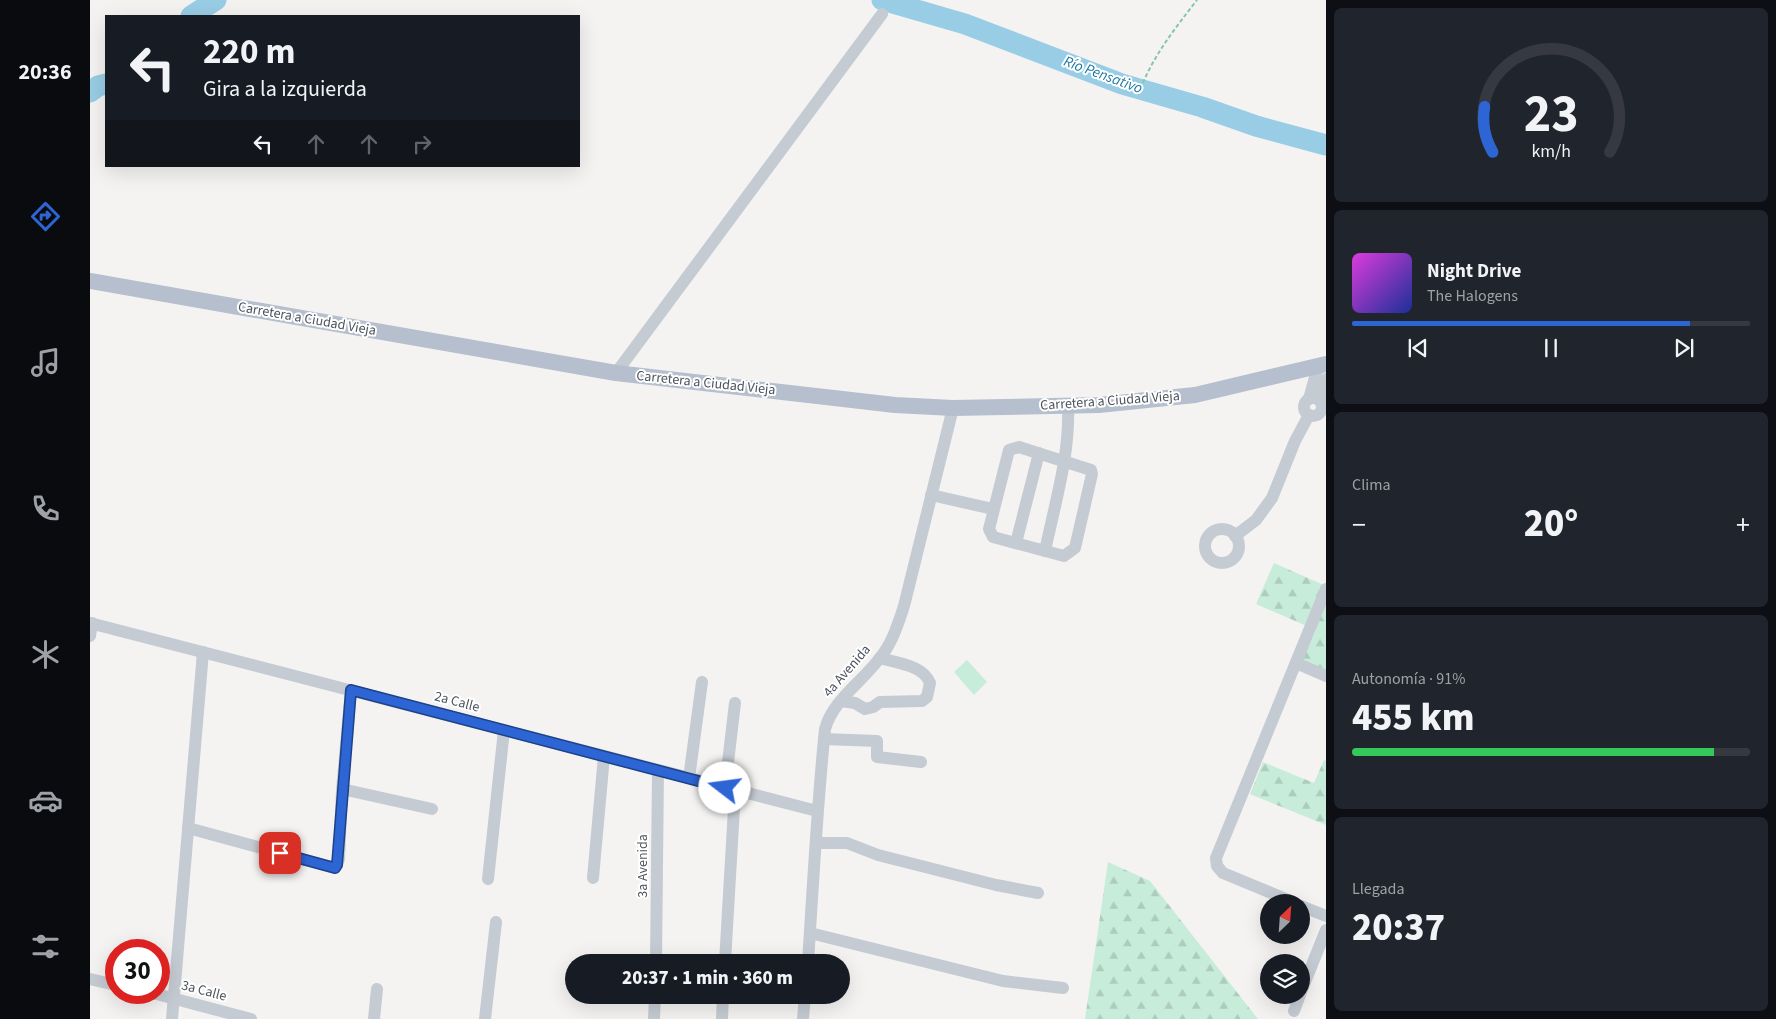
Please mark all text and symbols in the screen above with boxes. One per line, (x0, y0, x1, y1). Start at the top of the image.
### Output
text: 220 m (203, 27, 295, 77)
icon: left (120, 35, 185, 100)
water label: Río Pensativo (1061, 51, 1146, 99)
text: 20:36 (18, 56, 72, 88)
text: Gira a la izquierda (203, 73, 367, 105)
text: 23 (1524, 78, 1578, 152)
icon: left (249, 130, 277, 158)
icon: ahead (302, 130, 330, 158)
icon: ahead (355, 130, 383, 158)
icon: right (408, 130, 436, 158)
text: km/h (1531, 139, 1571, 164)
icon: directions (28, 199, 63, 234)
text: Night Drive (1427, 258, 1521, 285)
text: The Halogens (1427, 285, 1518, 307)
street label: Carretera a Ciudad Vieja (236, 297, 378, 341)
icon: previous (1404, 334, 1432, 362)
icon: pause (1537, 334, 1565, 362)
icon: next (1670, 334, 1698, 362)
icon: music (28, 345, 63, 380)
street label: Carretera a Ciudad Vieja (635, 366, 777, 400)
street label: Carretera a Ciudad Vieja (1040, 386, 1180, 416)
text: Clima (1352, 474, 1390, 496)
icon: phone (28, 491, 63, 526)
text: 20° (1524, 497, 1578, 551)
text: − (1352, 505, 1366, 545)
text: + (1736, 505, 1750, 545)
icon: climate (28, 637, 63, 672)
street label: 4a Avenida (819, 640, 875, 702)
text: Autonomía · 91% (1352, 668, 1465, 690)
street label: 2a Calle (432, 686, 482, 718)
text: 455 km (1352, 691, 1474, 745)
position arrow (698, 761, 750, 813)
icon: car (28, 783, 63, 818)
pin (259, 832, 301, 874)
street label: 3a Avenida (633, 834, 653, 898)
icon: arrive (266, 839, 294, 867)
text: Llegada (1352, 878, 1404, 900)
north arrow (1260, 894, 1310, 944)
map controls (1260, 894, 1310, 1004)
text: 20:37 (1352, 901, 1445, 955)
icon: filters (28, 929, 63, 964)
speed limit sign: 30 (105, 939, 170, 1004)
button: layers (1260, 954, 1310, 1004)
text: 20:37 · 1 min · 360 m (622, 965, 793, 992)
street label: 3a Calle (179, 975, 229, 1007)

